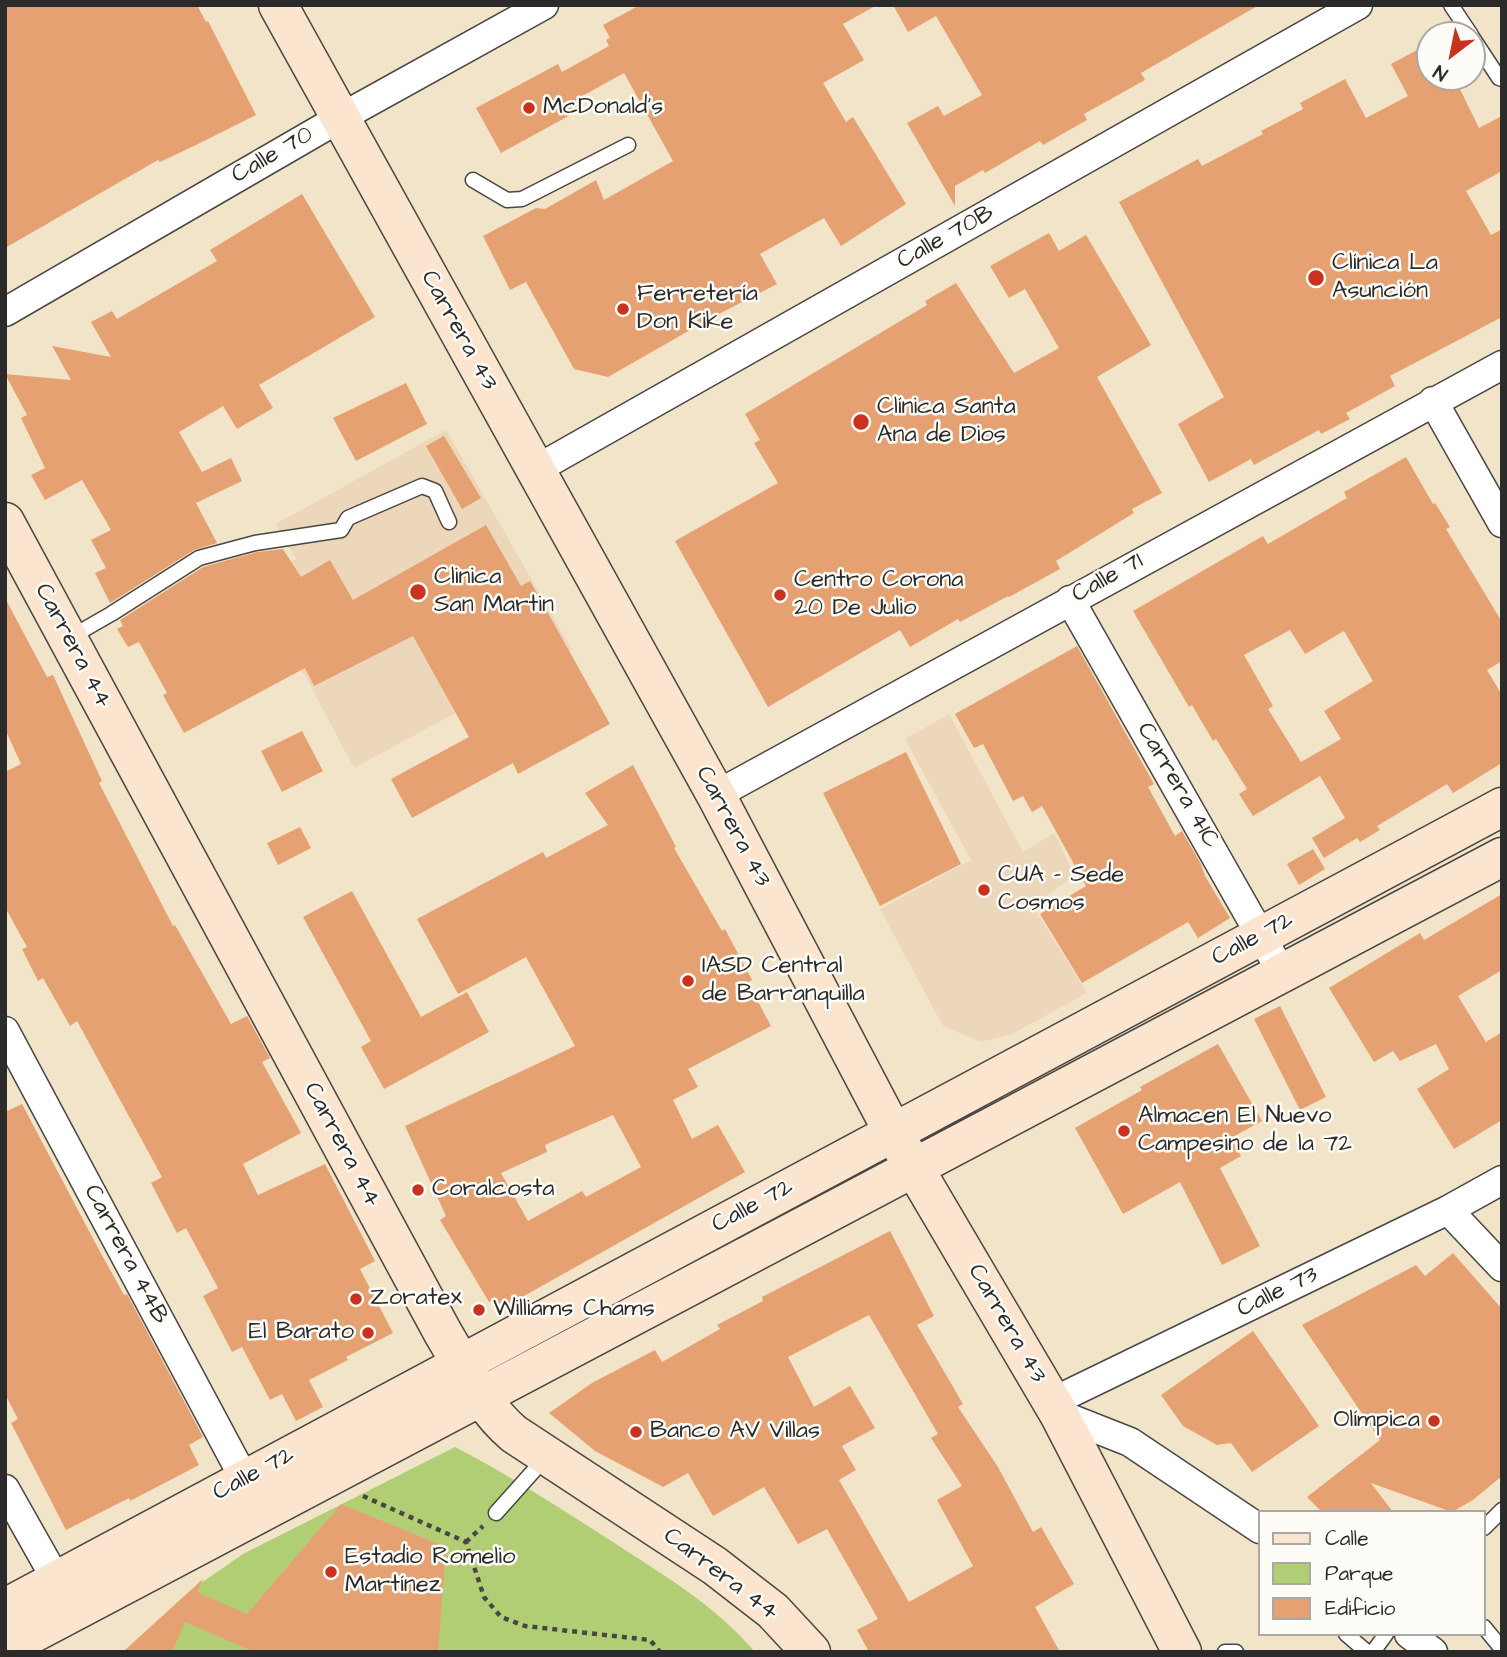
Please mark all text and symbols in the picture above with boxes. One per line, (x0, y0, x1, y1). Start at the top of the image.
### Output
north arrow (1416, 21, 1486, 91)
text: N (1428, 58, 1453, 87)
place label: McDonald's (543, 94, 663, 122)
marker: McDonald's (521, 100, 537, 116)
street label: Calle 70 (227, 121, 319, 191)
street label: Calle 70B (893, 200, 999, 276)
place label: Clínica La Asunción (1332, 250, 1438, 306)
street label: Carrera 43 (413, 266, 503, 396)
marker: Clínica La Asunción (1306, 268, 1326, 288)
place label: Ferretería Don Kike (637, 281, 758, 337)
marker: Ferretería Don Kike (615, 301, 631, 317)
place label: Clínica Santa Ana de Dios (877, 394, 1016, 450)
marker: Clínica Santa Ana de Dios (851, 412, 871, 432)
street label: Calle 71 (1067, 548, 1149, 610)
place label: Clinica San Martin (434, 564, 554, 620)
place label: Centro Corona 20 De Julio (794, 567, 963, 623)
street label: Carrera 44 (27, 579, 117, 713)
marker: Clinica San Martin (408, 582, 428, 602)
marker: Centro Corona 20 De Julio (772, 587, 788, 603)
street label: Carrera 41C (1129, 718, 1225, 854)
street label: Carrera 43 (688, 762, 776, 892)
place label: CUA - Sede Cosmos (998, 862, 1124, 918)
marker: CUA - Sede Cosmos (976, 882, 992, 898)
street label: Calle 72 (1207, 907, 1299, 973)
place label: IASD Central de Barranquilla (702, 953, 865, 1009)
marker: IASD Central de Barranquilla (680, 973, 696, 989)
street label: Carrera 44 (296, 1078, 386, 1212)
place label: Almacen El Nuevo Campesino de la 72 (1138, 1103, 1352, 1159)
marker: Almacen El Nuevo Campesino de la 72 (1116, 1123, 1132, 1139)
street label: Calle 72 (707, 1174, 799, 1240)
place label: Coralcosta (432, 1176, 554, 1204)
street label: Carrera 44B (76, 1180, 174, 1330)
marker: Coralcosta (410, 1182, 426, 1198)
street label: Carrera 43 (960, 1260, 1052, 1388)
street label: Calle 73 (1233, 1261, 1323, 1325)
place label: Zoratex (370, 1285, 462, 1313)
marker: Zoratex (348, 1291, 364, 1307)
place label: Williams Chams (493, 1296, 655, 1324)
marker: Williams Chams (471, 1302, 487, 1318)
place label: El Barato (248, 1319, 354, 1347)
marker: El Barato (360, 1325, 376, 1341)
place label: Olímpica (1333, 1407, 1420, 1435)
marker: Olímpica (1426, 1413, 1442, 1429)
place label: Banco AV Villas (650, 1418, 820, 1446)
marker: Banco AV Villas (628, 1424, 644, 1440)
street label: Calle 72 (208, 1442, 300, 1508)
legend (1258, 1510, 1486, 1636)
street label: Carrera 44 (657, 1522, 783, 1628)
text: Calle (1325, 1524, 1369, 1553)
place label: Estadio Romelio Martínez (345, 1544, 515, 1600)
text: Parque (1325, 1559, 1393, 1588)
marker: Estadio Romelio Martínez (323, 1564, 339, 1580)
text: Edificio (1325, 1594, 1395, 1623)

